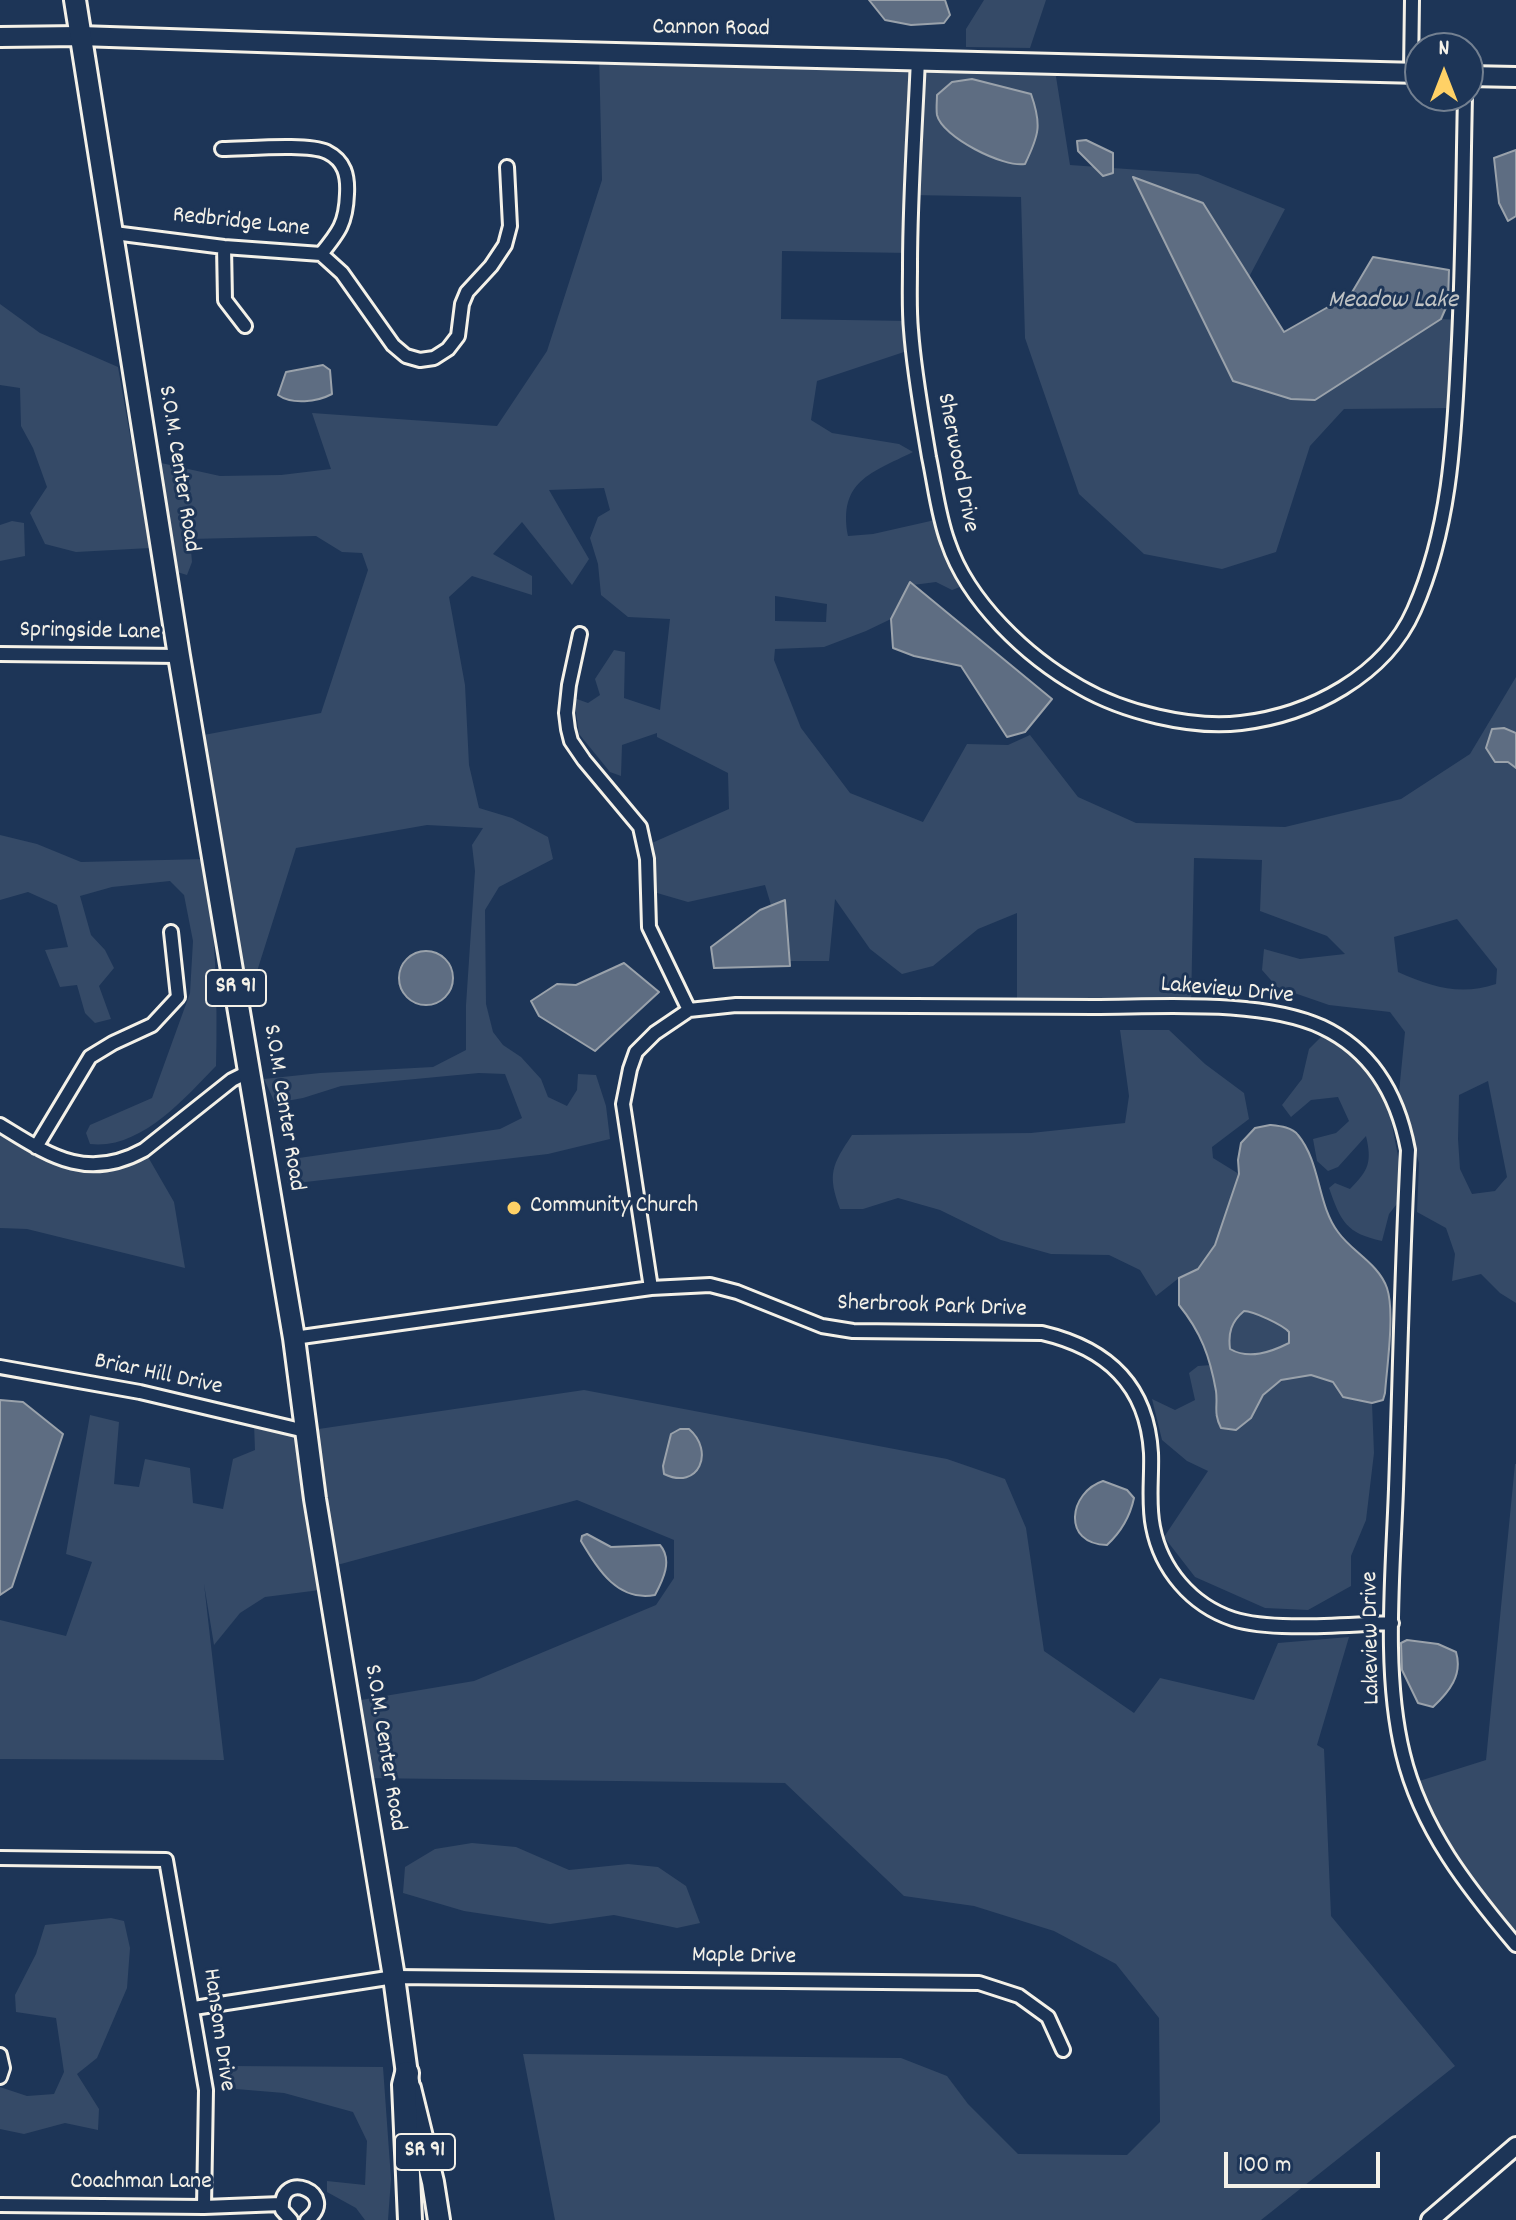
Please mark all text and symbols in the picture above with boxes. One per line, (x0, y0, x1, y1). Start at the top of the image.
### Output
street label: Cannon Road (652, 15, 770, 45)
north arrow (1404, 32, 1484, 112)
text: N (1439, 34, 1449, 65)
street label: Redbridge Lane (171, 202, 311, 246)
water label: Meadow Lake (1328, 286, 1458, 318)
street label: S.O.M. Center Road (150, 384, 204, 554)
street label: Sherwood Drive (928, 391, 984, 535)
street label: Springside Lane (19, 617, 161, 649)
road number: SR 91 (206, 970, 266, 1006)
street label: Lakeview Drive (1159, 972, 1295, 1012)
street label: S.O.M. Center Road (255, 1023, 309, 1193)
place label: Community Church (530, 1194, 698, 1222)
marker: Community Church (505, 1199, 523, 1217)
street label: Sherbrook Park Drive (837, 1290, 1027, 1326)
street label: Briar Hill Drive (91, 1348, 225, 1404)
street label: Lakeview Drive (1357, 1571, 1389, 1705)
street label: S.O.M. Center Road (356, 1663, 410, 1833)
street label: Maple Drive (692, 1943, 796, 1973)
street label: Hansom Drive (194, 1967, 240, 2093)
road number: SR 91 (395, 2134, 455, 2170)
scale bar (1228, 2136, 1384, 2186)
text: 100 m (1238, 2149, 1291, 2183)
street label: Coachman Lane (70, 2170, 212, 2198)

